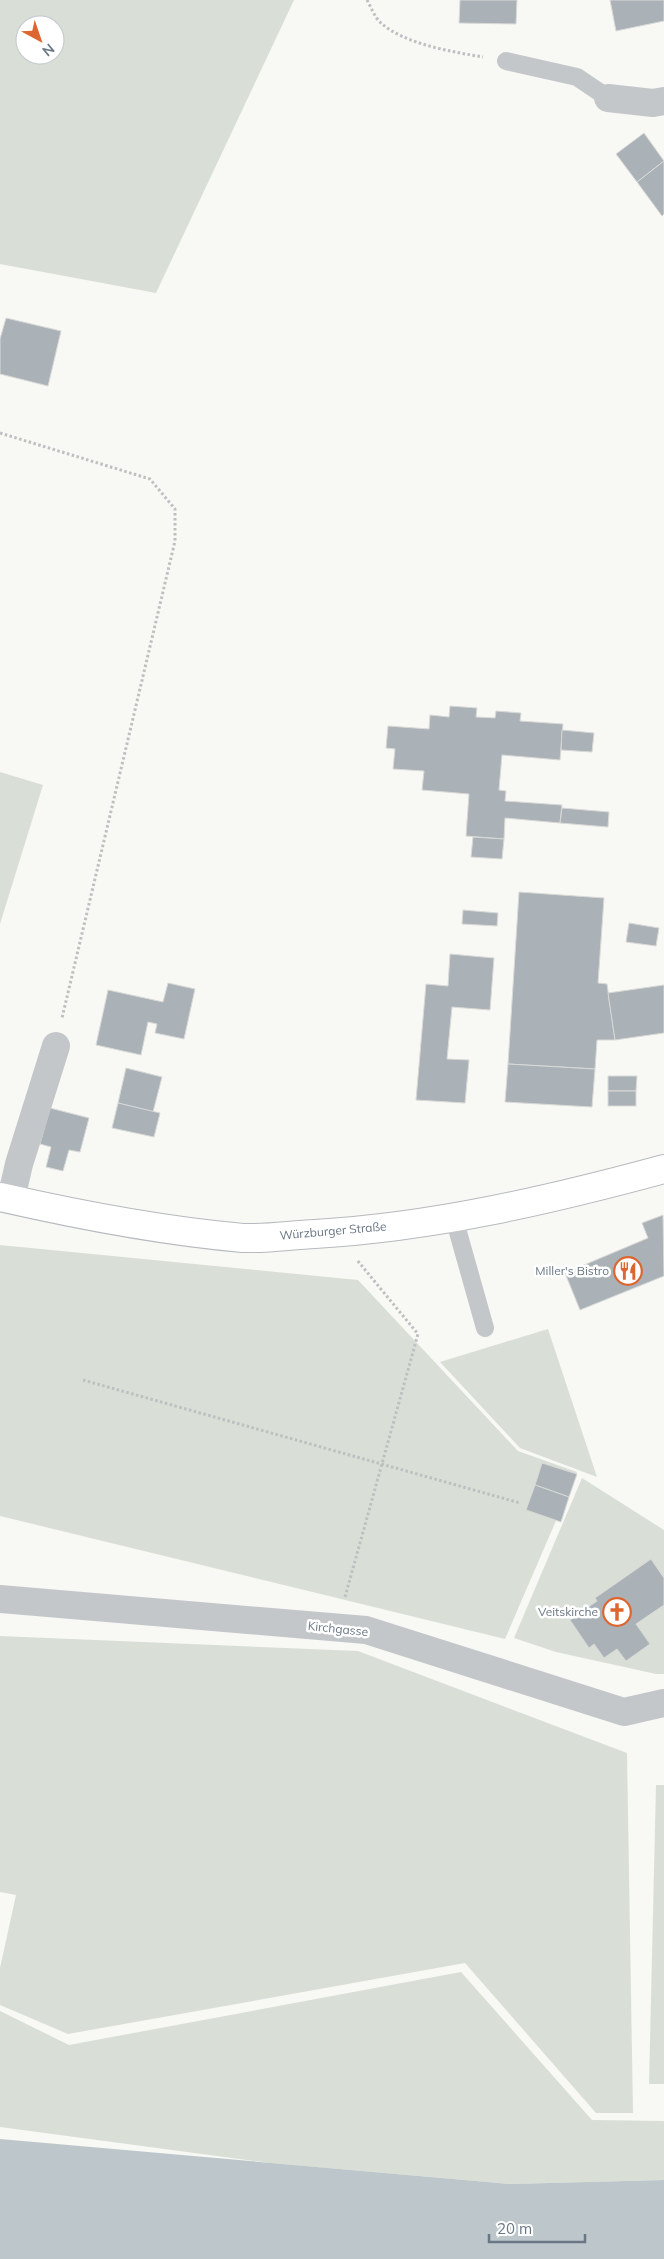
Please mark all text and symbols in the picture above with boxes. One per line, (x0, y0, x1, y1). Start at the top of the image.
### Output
north arrow (15, 15, 65, 65)
text: N (39, 40, 58, 60)
street label: Würzburger Straße (279, 1218, 387, 1243)
restaurant icon: Miller's Bistro (613, 1256, 643, 1286)
place label: Miller's Bistro (535, 1263, 609, 1278)
church icon: Veitskirche (602, 1597, 632, 1627)
place label: Veitskirche (538, 1604, 598, 1619)
street label: Kirchgasse (307, 1618, 369, 1639)
scale bar (489, 2212, 585, 2244)
text: 20 m (497, 2219, 532, 2238)

